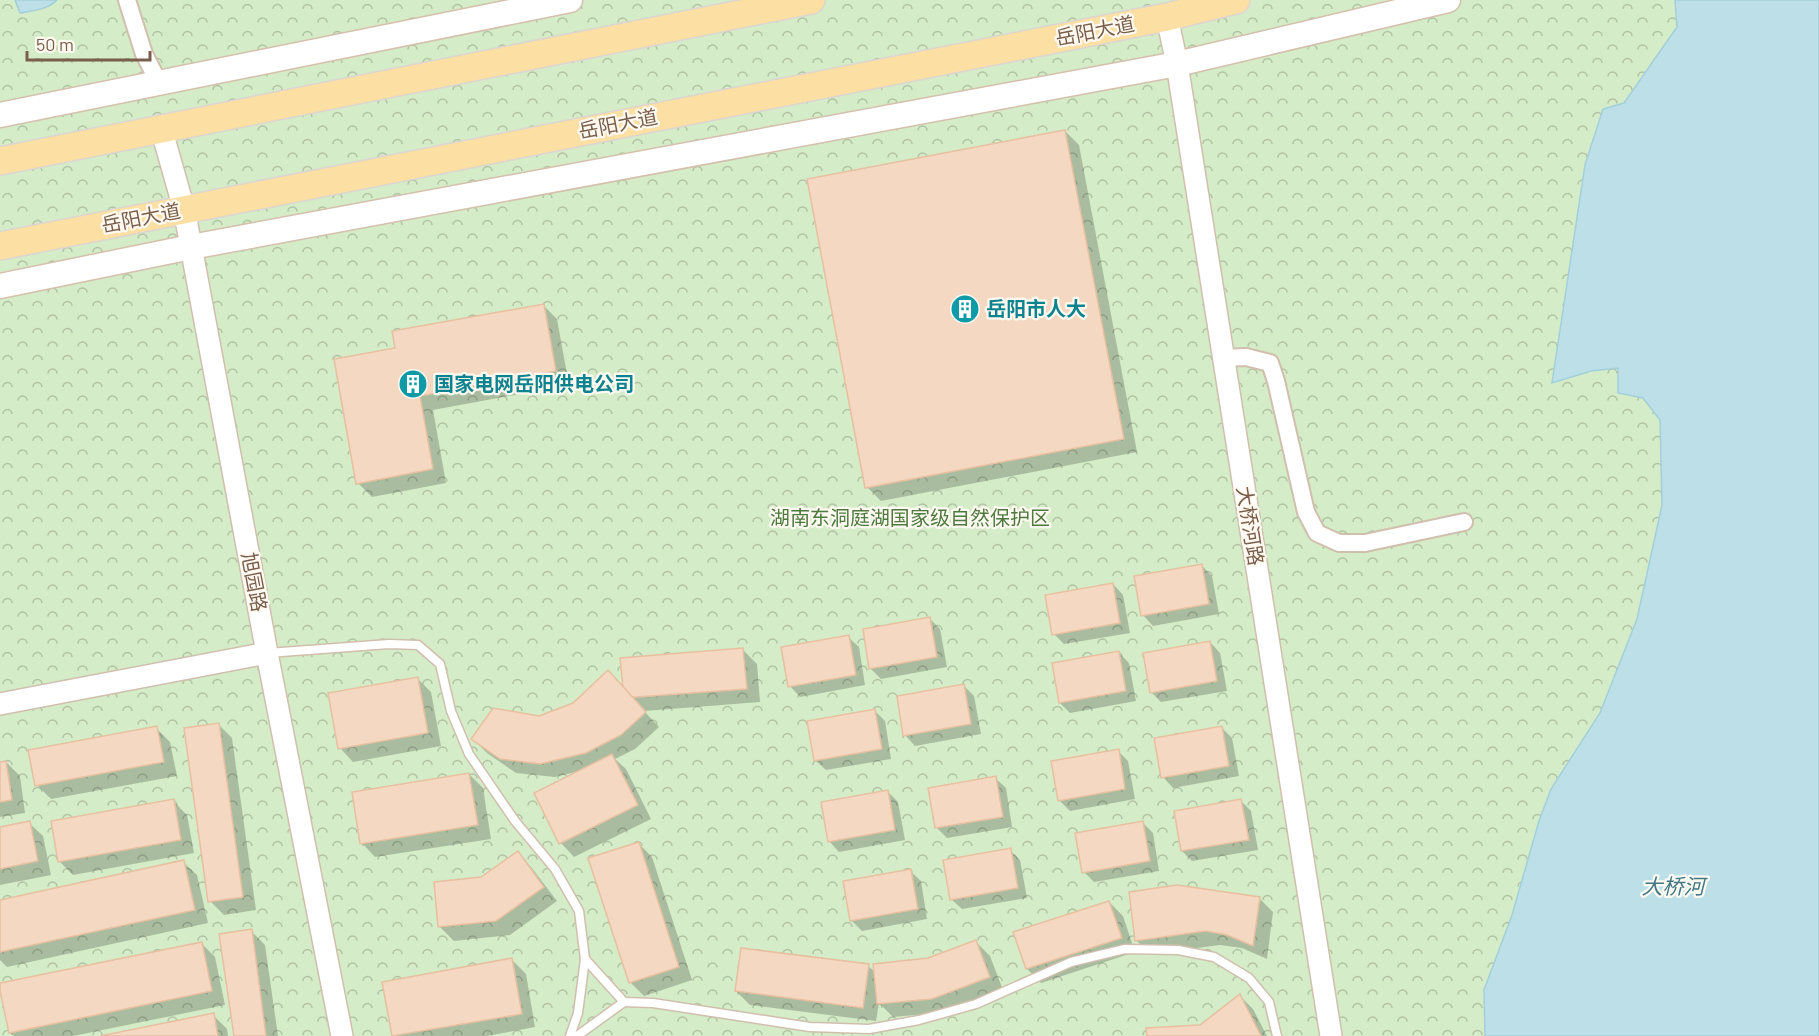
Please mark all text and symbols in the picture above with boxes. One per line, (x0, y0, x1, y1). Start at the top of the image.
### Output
street label: 岳阳大道 (1053, 11, 1136, 49)
scale bar (27, 24, 150, 62)
text: 50 m (36, 33, 74, 55)
street label: 岳阳大道 (576, 104, 659, 142)
street label: 岳阳大道 (99, 198, 182, 236)
building icon: 岳阳市人大 (949, 293, 981, 325)
place label: 岳阳市人大 (986, 296, 1086, 320)
building icon: 国家电网岳阳供电公司 (397, 368, 429, 400)
place label: 国家电网岳阳供电公司 (434, 371, 634, 395)
street label: 大桥河路 (1233, 484, 1269, 567)
park label: 湖南东洞庭湖国家级自然保护区 (770, 505, 1050, 529)
street label: 旭园路 (237, 550, 272, 614)
water label: 大桥河 (1642, 873, 1708, 898)

